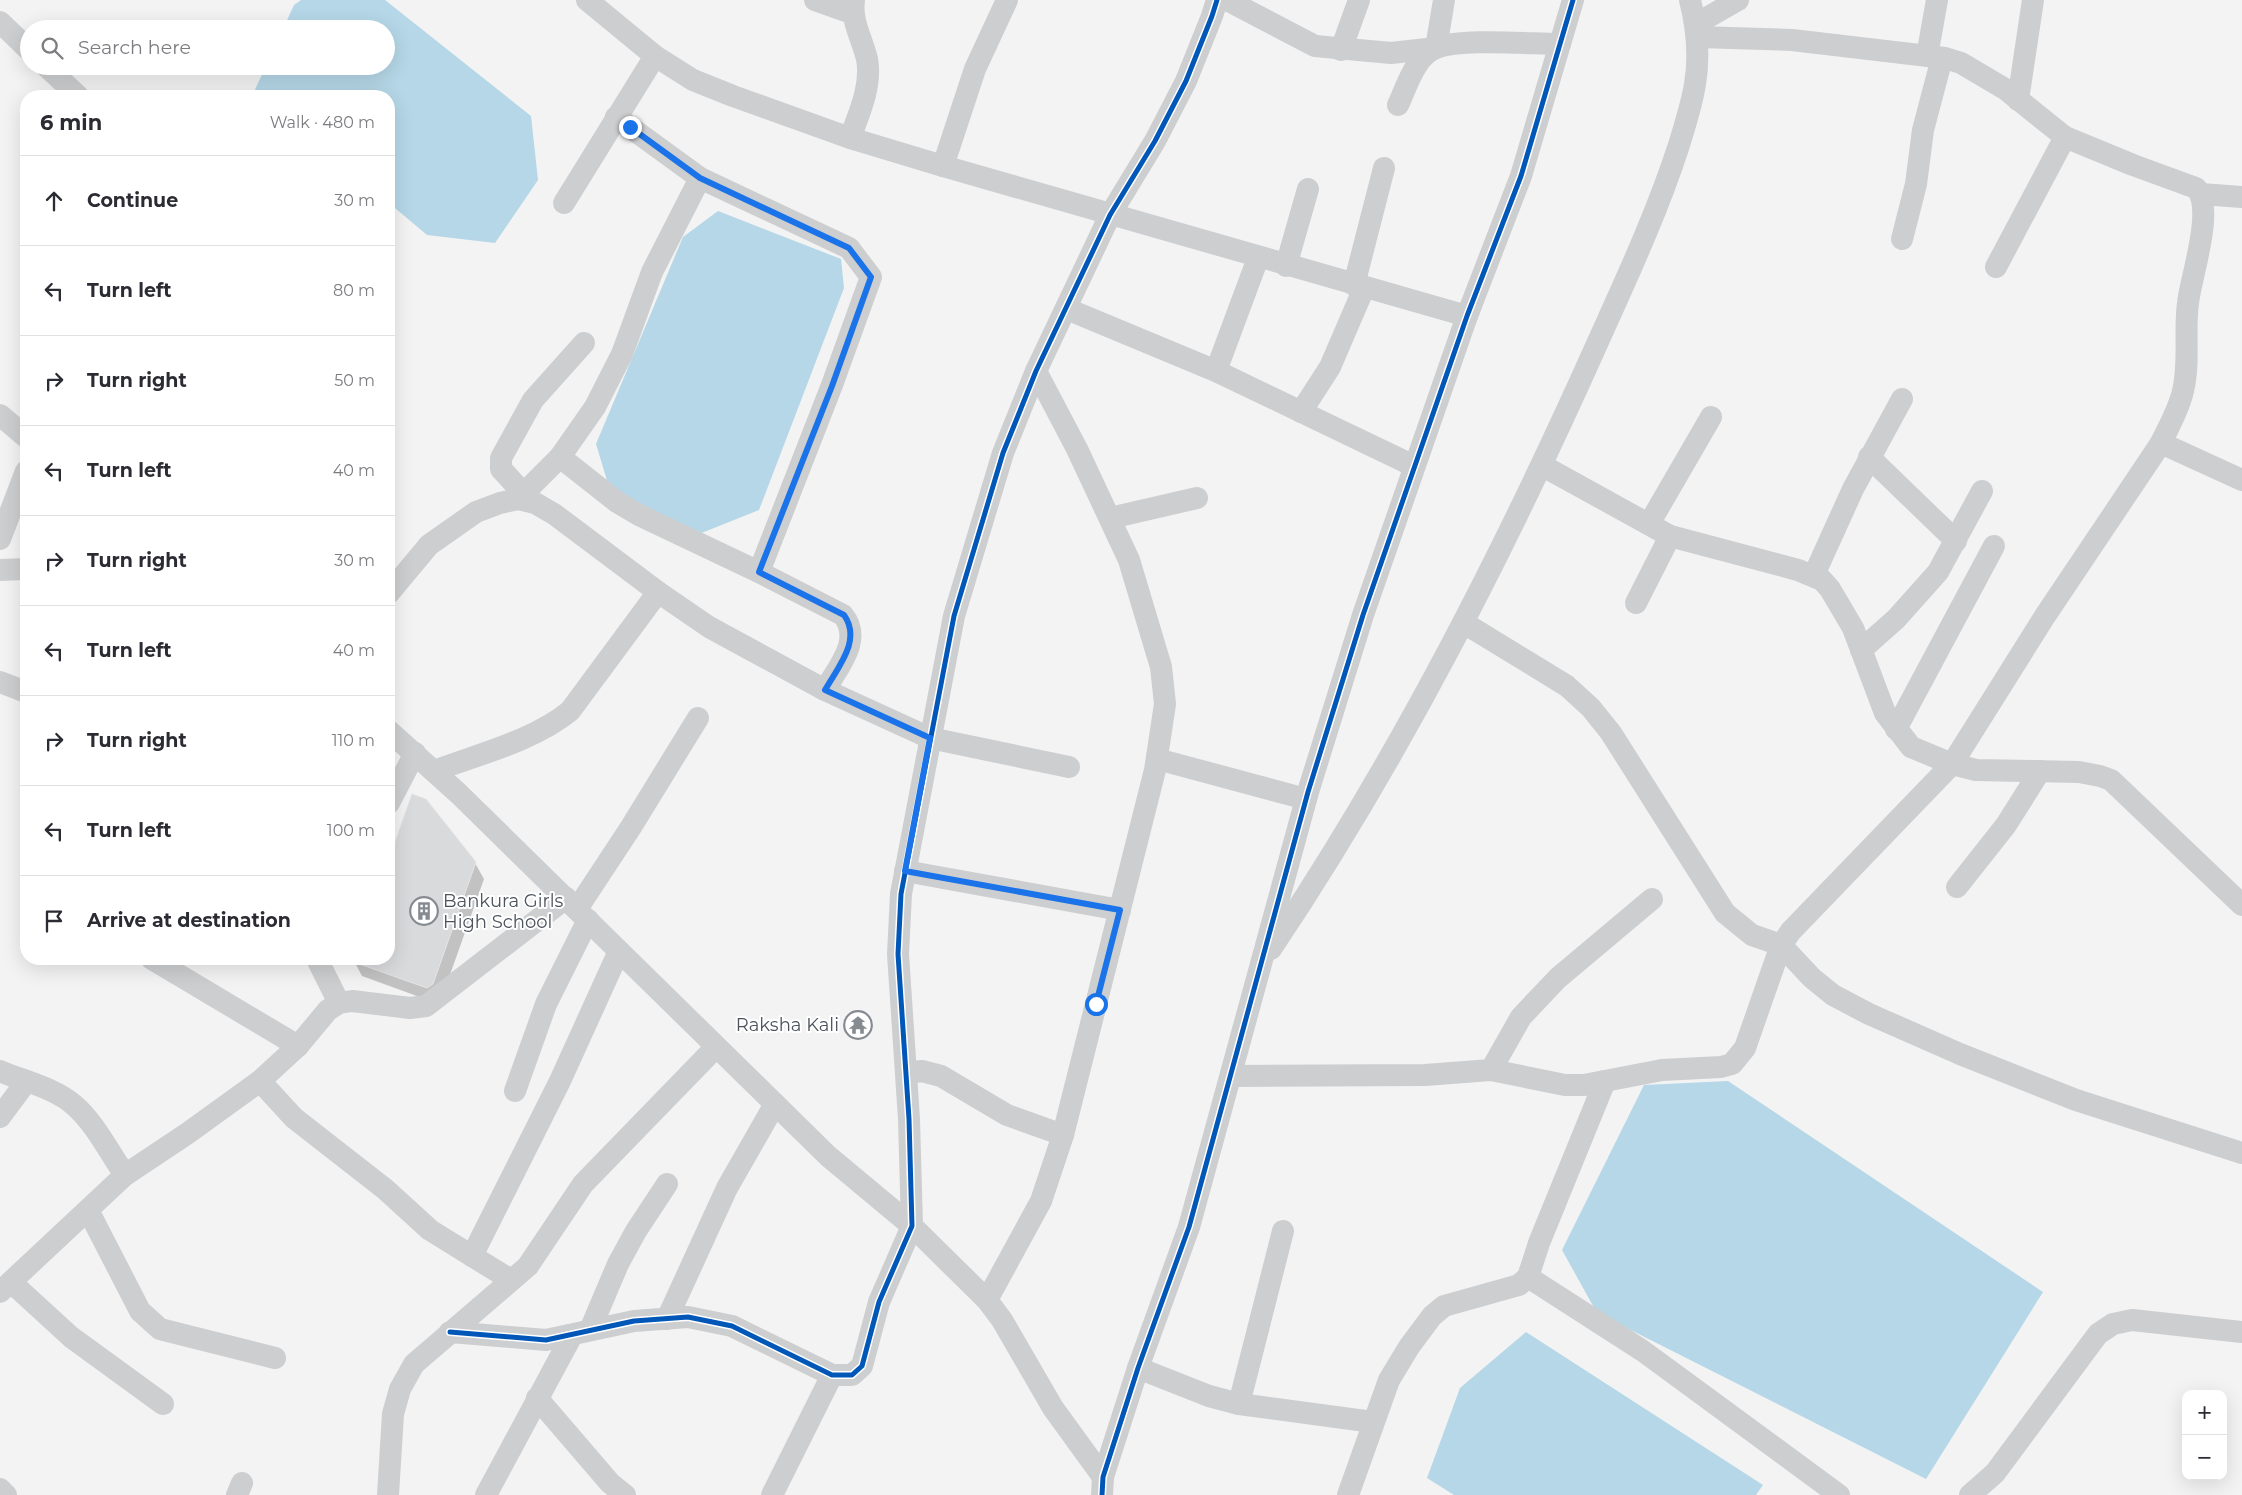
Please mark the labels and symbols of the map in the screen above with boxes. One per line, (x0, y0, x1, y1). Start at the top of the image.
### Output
route end (619, 116, 642, 139)
place label: Bankura Girls High School (443, 890, 564, 933)
building icon: Bankura Girls High School (409, 896, 439, 926)
route start (1085, 993, 1108, 1016)
temple icon: Raksha Kali (843, 1010, 873, 1040)
place label: Raksha Kali (736, 1014, 839, 1036)

